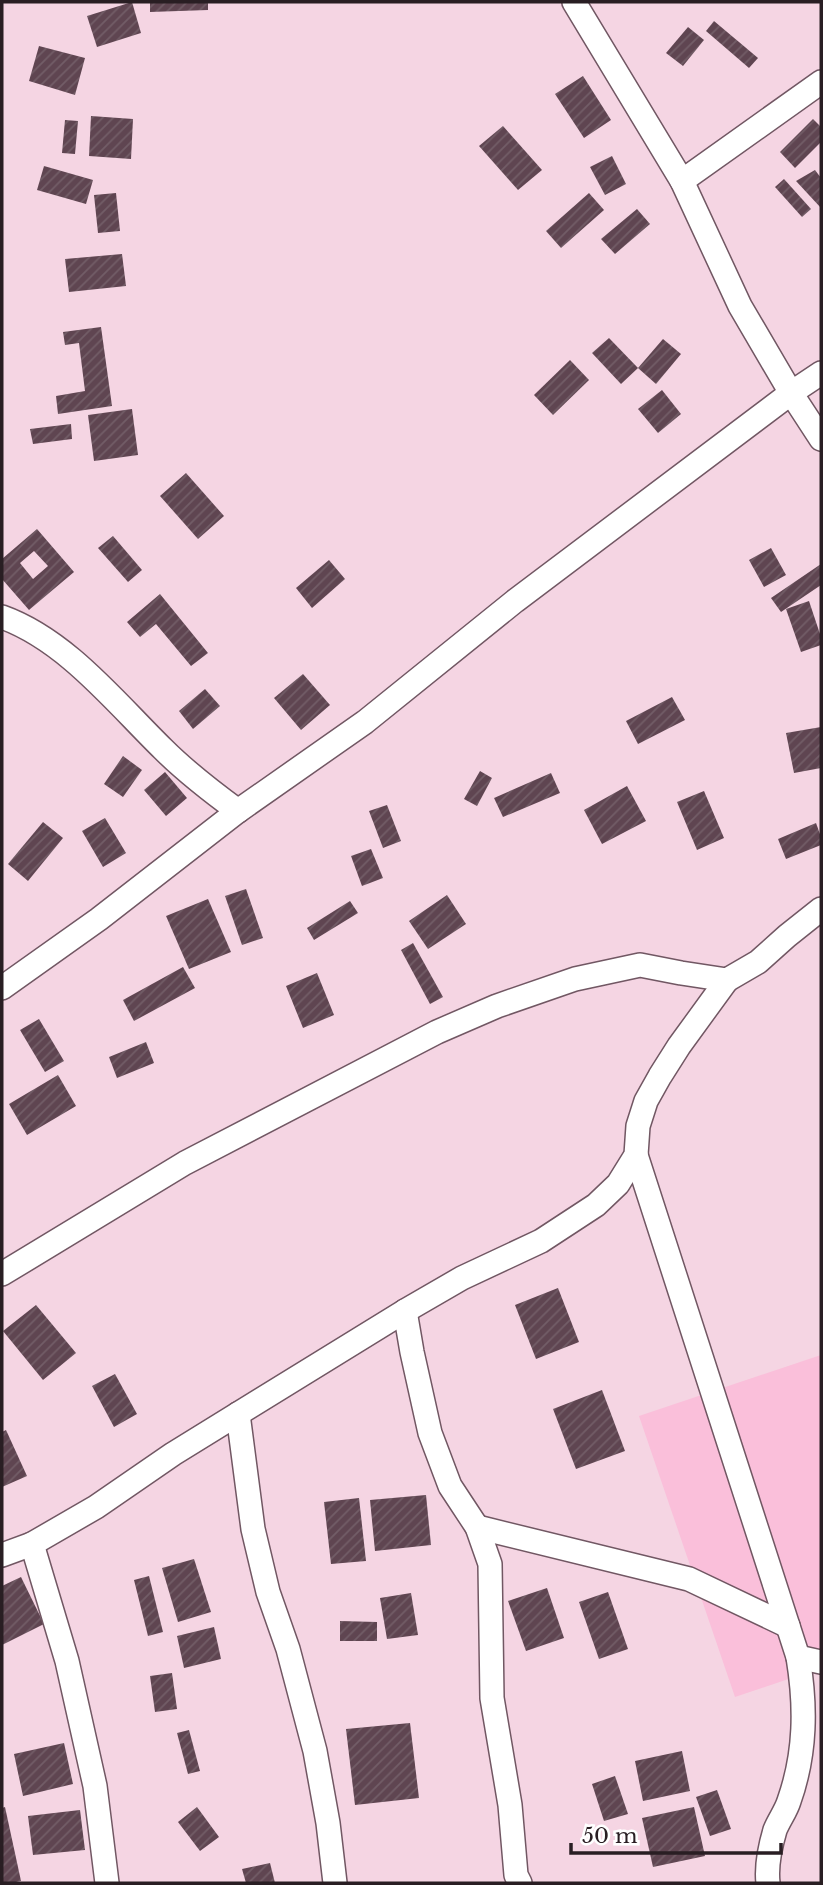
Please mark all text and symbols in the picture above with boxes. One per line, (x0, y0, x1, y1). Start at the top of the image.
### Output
scale bar (571, 1812, 781, 1856)
text: 50 m (582, 1823, 638, 1849)

